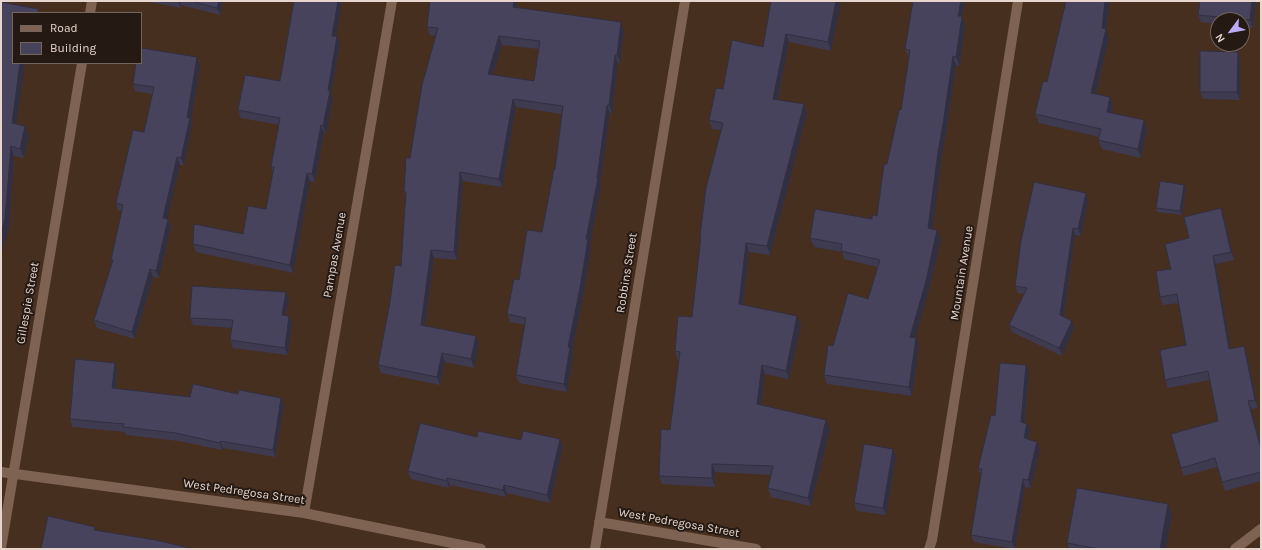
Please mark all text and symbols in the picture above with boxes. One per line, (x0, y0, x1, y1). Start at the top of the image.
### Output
legend (12, 12, 142, 64)
north arrow (1210, 12, 1250, 52)
text: Road (50, 21, 78, 35)
text: N (1213, 31, 1228, 45)
text: Building (50, 41, 96, 55)
street label: Pampas Avenue (320, 211, 350, 299)
street label: Mountain Avenue (947, 225, 977, 321)
street label: Robbins Street (614, 232, 640, 314)
street label: Gillespie Street (14, 261, 42, 345)
street label: West Pedregosa Street (182, 476, 306, 508)
street label: West Pedregosa Street (617, 505, 741, 541)

